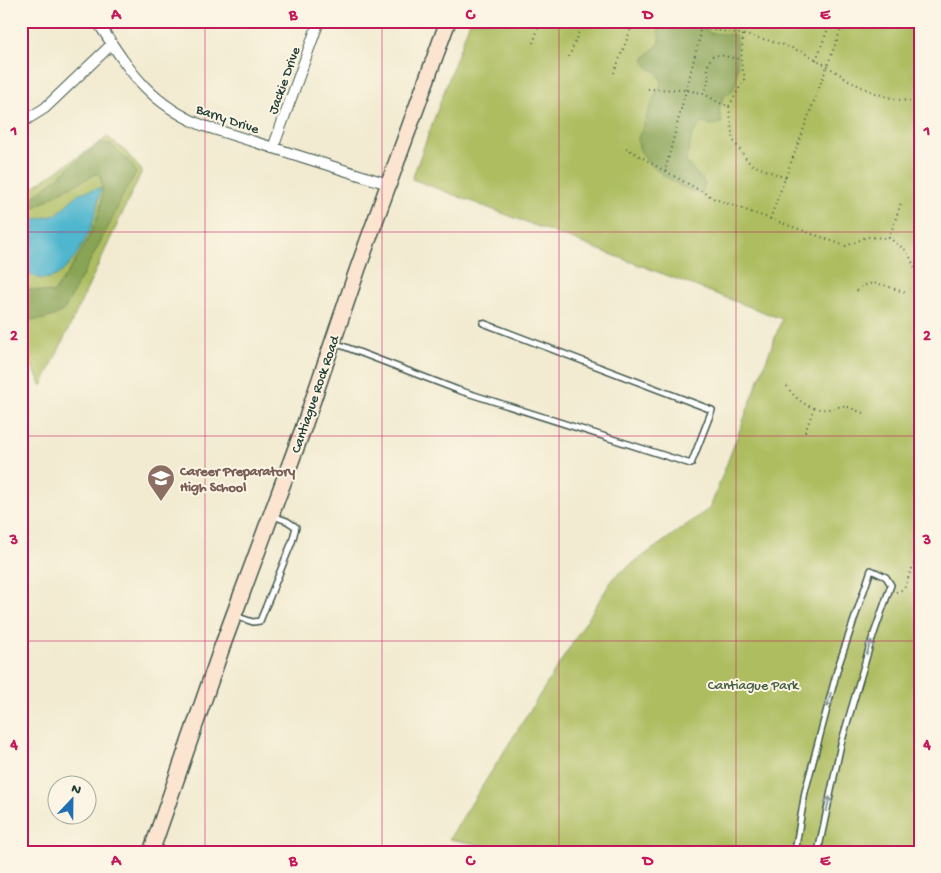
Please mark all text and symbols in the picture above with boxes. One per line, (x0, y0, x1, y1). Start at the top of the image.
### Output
text: A (110, 7, 122, 26)
text: B (288, 7, 298, 26)
text: C (465, 7, 476, 26)
text: D (641, 7, 654, 26)
text: E (820, 7, 831, 26)
street label: Jackie Drive (265, 44, 306, 117)
street label: Barry Drive (192, 101, 262, 139)
text: 1 (10, 123, 17, 142)
text: 1 (923, 123, 930, 142)
text: 2 (10, 328, 18, 347)
text: 2 (923, 328, 931, 347)
street label: Cantiague Rock Road (288, 332, 345, 456)
school or university icon: Career Preparatory High School (146, 463, 176, 502)
place label: Career Preparatory High School (179, 464, 295, 497)
text: 3 (9, 532, 18, 551)
text: 3 (922, 532, 931, 551)
one-way arrow (865, 639, 875, 655)
park label: Cantiague Park (708, 678, 800, 695)
one-way arrow (824, 692, 833, 708)
text: 4 (9, 737, 18, 756)
text: 4 (922, 737, 931, 756)
north arrow (48, 776, 98, 826)
text: N (69, 781, 83, 800)
one-way arrow (824, 797, 833, 813)
text: A (110, 853, 122, 872)
text: B (288, 853, 298, 872)
text: C (465, 853, 476, 872)
text: D (641, 853, 654, 872)
text: E (820, 853, 831, 872)

